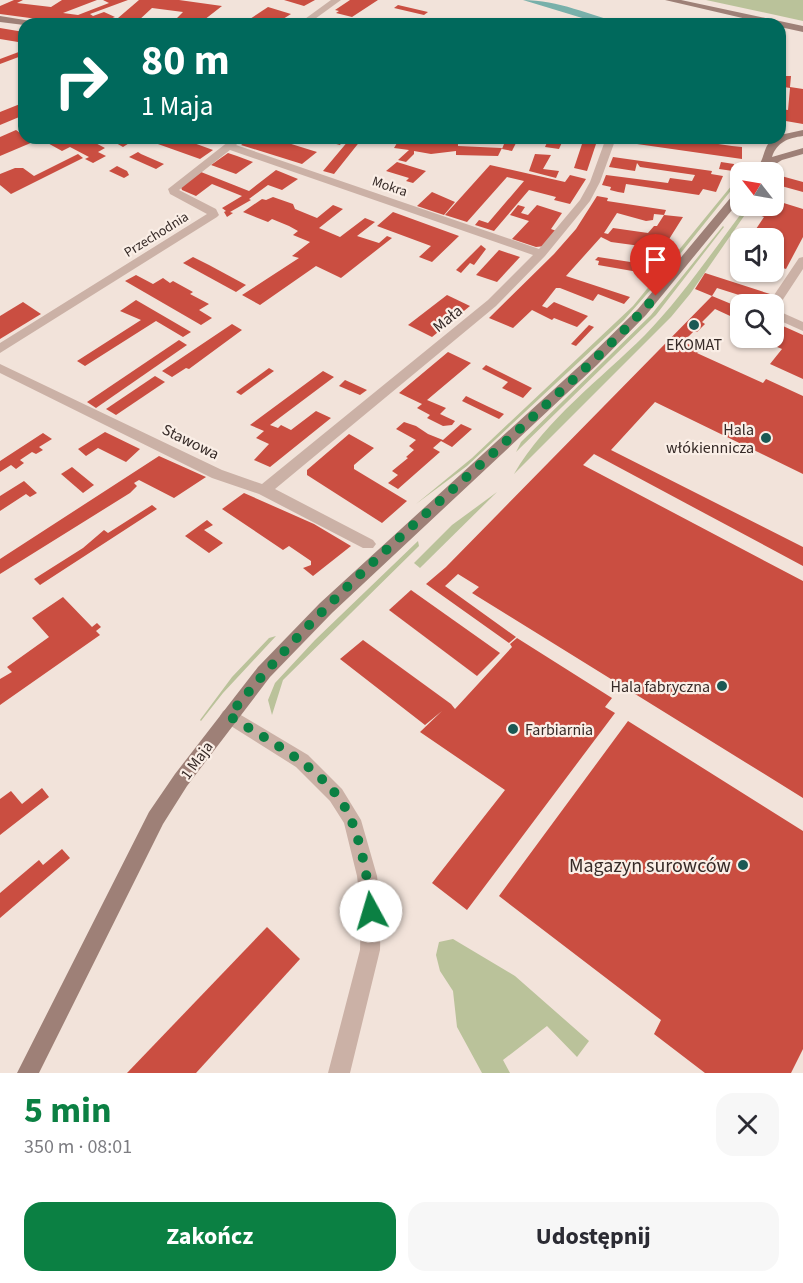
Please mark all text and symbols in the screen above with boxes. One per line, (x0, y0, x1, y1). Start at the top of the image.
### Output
text: 80 m (141, 31, 230, 91)
icon: right (42, 42, 120, 120)
text: 1 Maja (141, 87, 213, 126)
north arrow (730, 162, 784, 216)
map controls (730, 162, 784, 348)
street label: Mokra (369, 172, 410, 202)
street label: Przechodnia (120, 207, 193, 263)
button: sound (730, 228, 784, 282)
pin (630, 234, 681, 296)
icon: arrive (639, 243, 672, 276)
button: search (730, 294, 784, 348)
street label: Mała (428, 300, 467, 338)
marker: EKOMAT (687, 318, 701, 332)
place label: EKOMAT (666, 334, 722, 356)
street label: Stawowa (158, 419, 223, 465)
place label: Hala włókiennicza (666, 419, 754, 459)
marker: Hala włókiennicza (759, 431, 773, 445)
place label: Hala fabryczna (611, 676, 710, 698)
marker: Hala fabryczna (715, 679, 729, 693)
place label: Farbiarnia (525, 719, 593, 741)
marker: Farbiarnia (506, 722, 520, 736)
street label: 1 Maja (175, 737, 218, 784)
place label: Magazyn surowców (569, 852, 731, 880)
marker: Magazyn surowców (736, 858, 750, 872)
position arrow (339, 879, 403, 943)
text: 5 min (24, 1085, 112, 1136)
button: close (716, 1093, 779, 1156)
text: 350 m · 08:01 (24, 1133, 132, 1161)
button: Zakończ (24, 1202, 396, 1271)
button: Udostępnij (408, 1202, 779, 1271)

